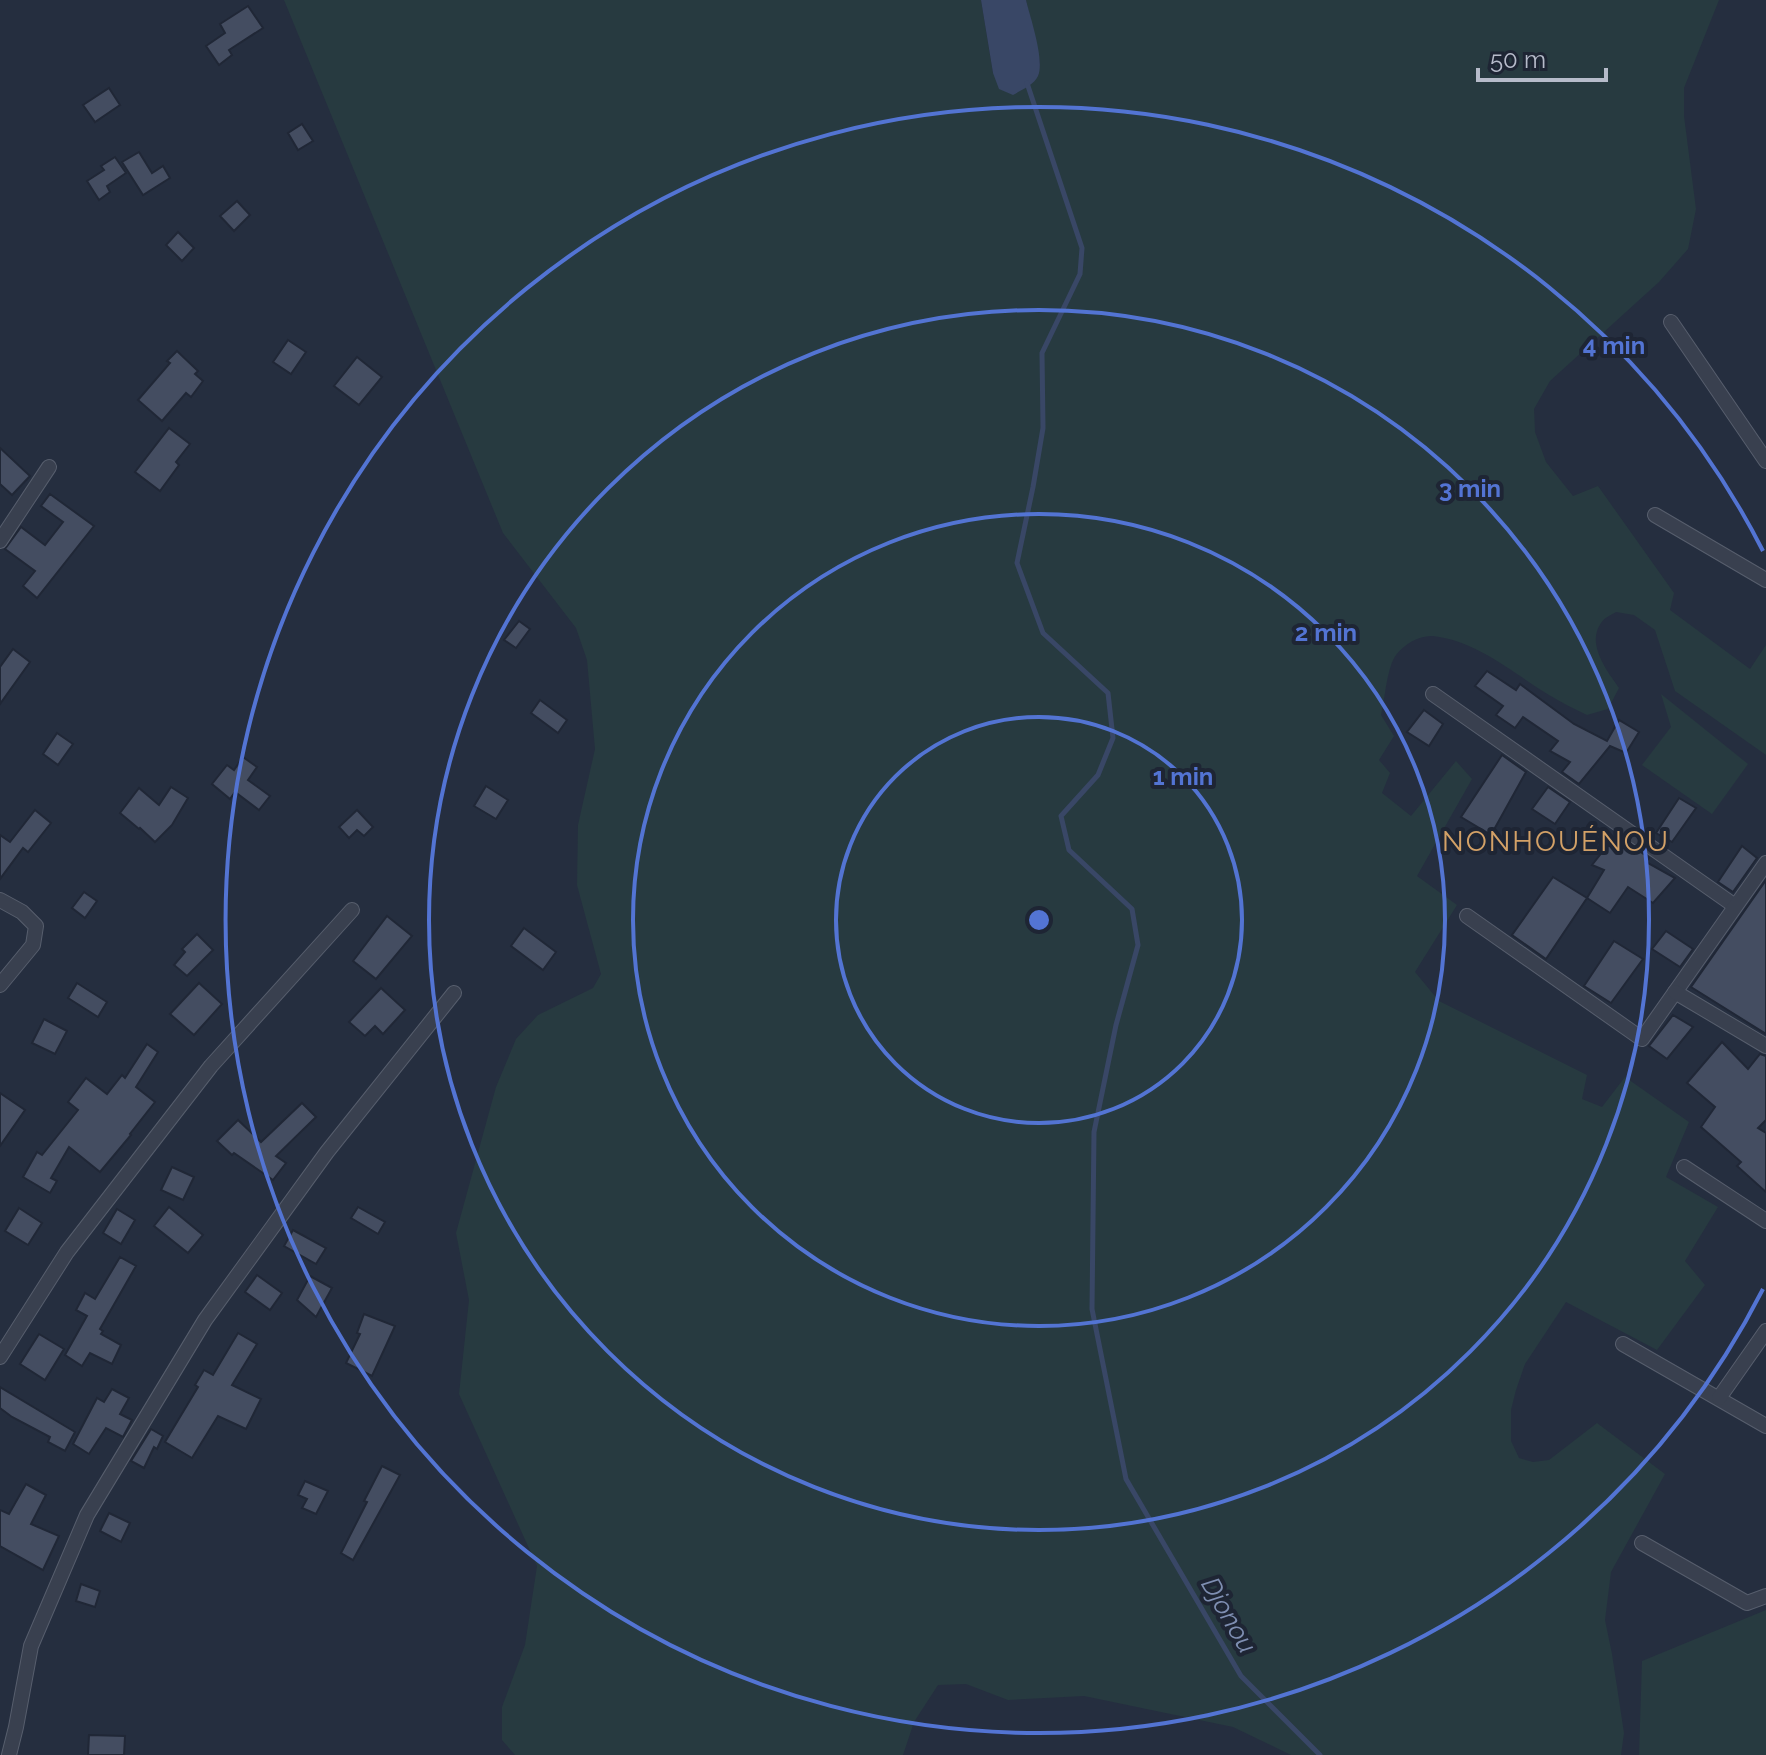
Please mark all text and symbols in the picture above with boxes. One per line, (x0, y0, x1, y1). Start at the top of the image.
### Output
scale bar (1478, 32, 1606, 82)
text: 50 m (1490, 45, 1546, 74)
text: 4 min (1583, 331, 1645, 360)
text: 3 min (1439, 474, 1501, 503)
text: 2 min (1295, 618, 1357, 647)
text: 1 min (1153, 762, 1213, 791)
district label: NONHOUÉNOU (1442, 825, 1670, 858)
centre of rings (1025, 906, 1053, 934)
water label: Djonou (1195, 1572, 1263, 1659)

